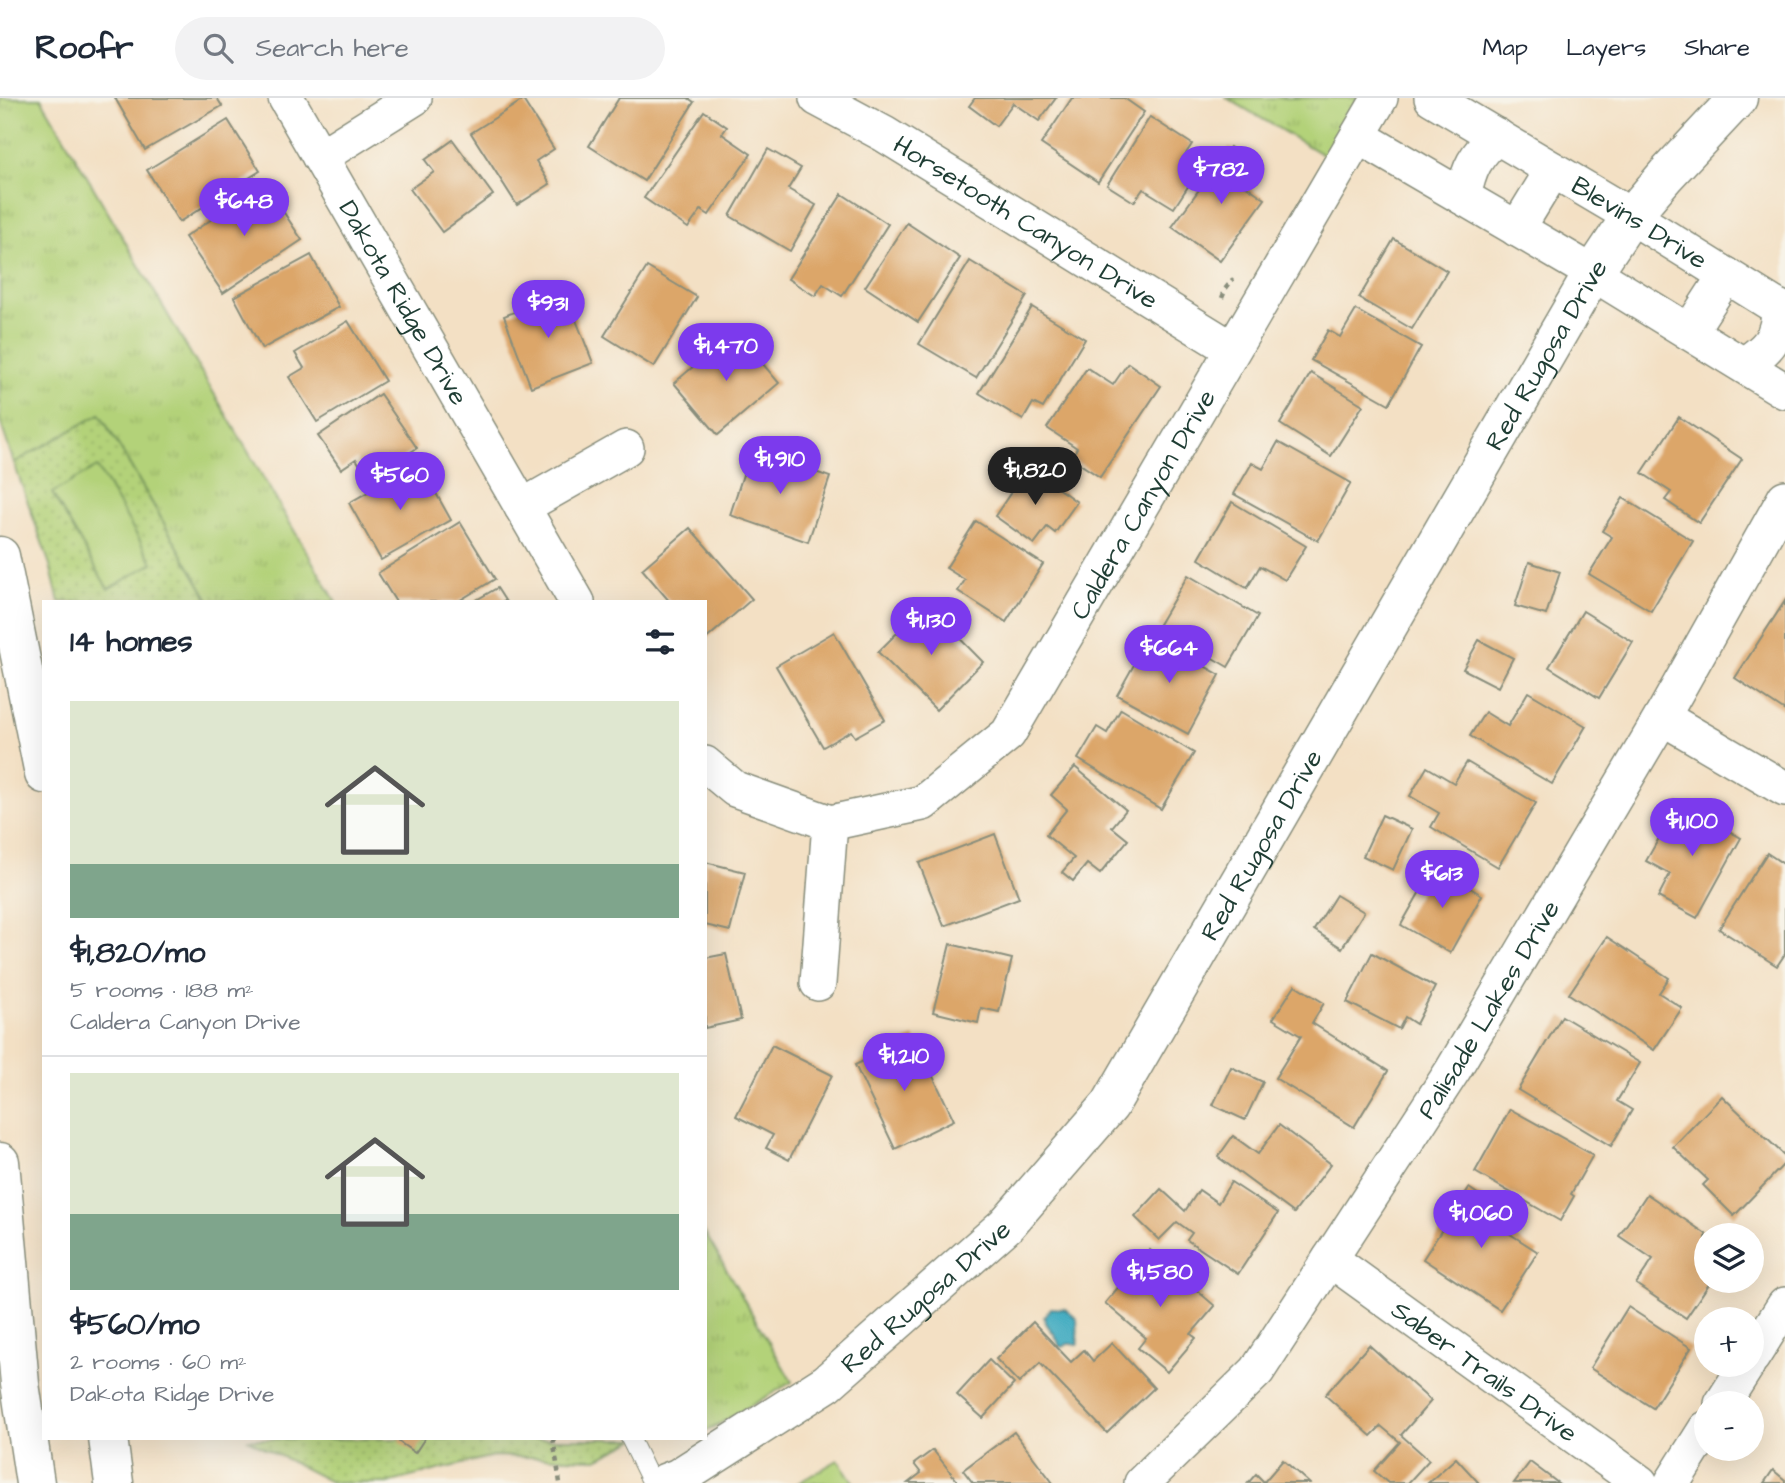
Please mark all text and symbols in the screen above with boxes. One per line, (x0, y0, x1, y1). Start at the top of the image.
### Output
search box (175, 17, 665, 80)
text: Roofr (35, 25, 133, 71)
icon: search (199, 29, 237, 67)
text: Search here (255, 30, 409, 66)
text: Map (1483, 31, 1528, 65)
text: Layers (1566, 31, 1646, 65)
text: Share (1684, 31, 1750, 65)
street label: Horsetooth Canyon Drive (886, 127, 1165, 318)
pin: $782 (1180, 146, 1262, 206)
text: $782 (1193, 153, 1249, 185)
street label: Blevins Drive (1565, 168, 1714, 278)
pin: $648 (203, 178, 285, 238)
text: $648 (215, 185, 273, 217)
street label: Dakota Ridge Drive (330, 194, 477, 412)
street label: Red Rugosa Drive (1477, 252, 1616, 457)
pin: $931 (507, 280, 589, 340)
text: $931 (528, 287, 568, 319)
pin: $1,470 (669, 324, 783, 383)
text: $1,470 (694, 330, 758, 362)
street label: Caldera Canyon Drive (1062, 383, 1225, 626)
pin: $1,910 (723, 436, 837, 496)
text: $1,910 (755, 443, 805, 475)
pin: $1,820 (978, 448, 1092, 507)
pin: $560 (359, 452, 441, 512)
text: $1,820 (1004, 454, 1066, 486)
text: $560 (371, 459, 429, 491)
pin: $1,130 (874, 598, 988, 657)
text: $1,130 (907, 604, 956, 636)
text: 14 homes (70, 621, 193, 663)
icon: filters (641, 623, 679, 661)
pin: $664 (1128, 626, 1210, 685)
text: $664 (1140, 632, 1198, 664)
street label: Red Rugosa Drive (1192, 743, 1332, 948)
icon: home (312, 747, 438, 873)
pin: $1,100 (1635, 798, 1749, 858)
text: $1,100 (1666, 805, 1718, 837)
pin: $613 (1401, 850, 1483, 910)
text: $613 (1421, 857, 1463, 889)
street label: Palisade Lakes Drive (1409, 894, 1569, 1126)
text: $1,820/mo (70, 932, 205, 974)
text: 5 rooms · 188 m² (70, 974, 254, 1006)
text: Caldera Canyon Drive (70, 1006, 301, 1038)
pin: $1,210 (847, 1034, 961, 1093)
text: $1,210 (879, 1040, 929, 1072)
icon: home (312, 1119, 438, 1245)
pin: $1,060 (1424, 1190, 1538, 1250)
text: $1,060 (1449, 1197, 1513, 1229)
street label: Red Rugosa Drive (833, 1212, 1019, 1382)
map controls (1694, 1223, 1764, 1461)
button: layers (1694, 1223, 1764, 1293)
pin: $1,580 (1103, 1250, 1217, 1309)
text: $1,580 (1127, 1256, 1193, 1288)
street label: Saber Trails Drive (1384, 1292, 1585, 1451)
text: $560/mo (70, 1304, 200, 1346)
button: + (1694, 1307, 1764, 1377)
text: 2 rooms · 60 m² (70, 1346, 247, 1378)
text: Dakota Ridge Drive (70, 1378, 275, 1410)
button: − (1694, 1391, 1764, 1461)

